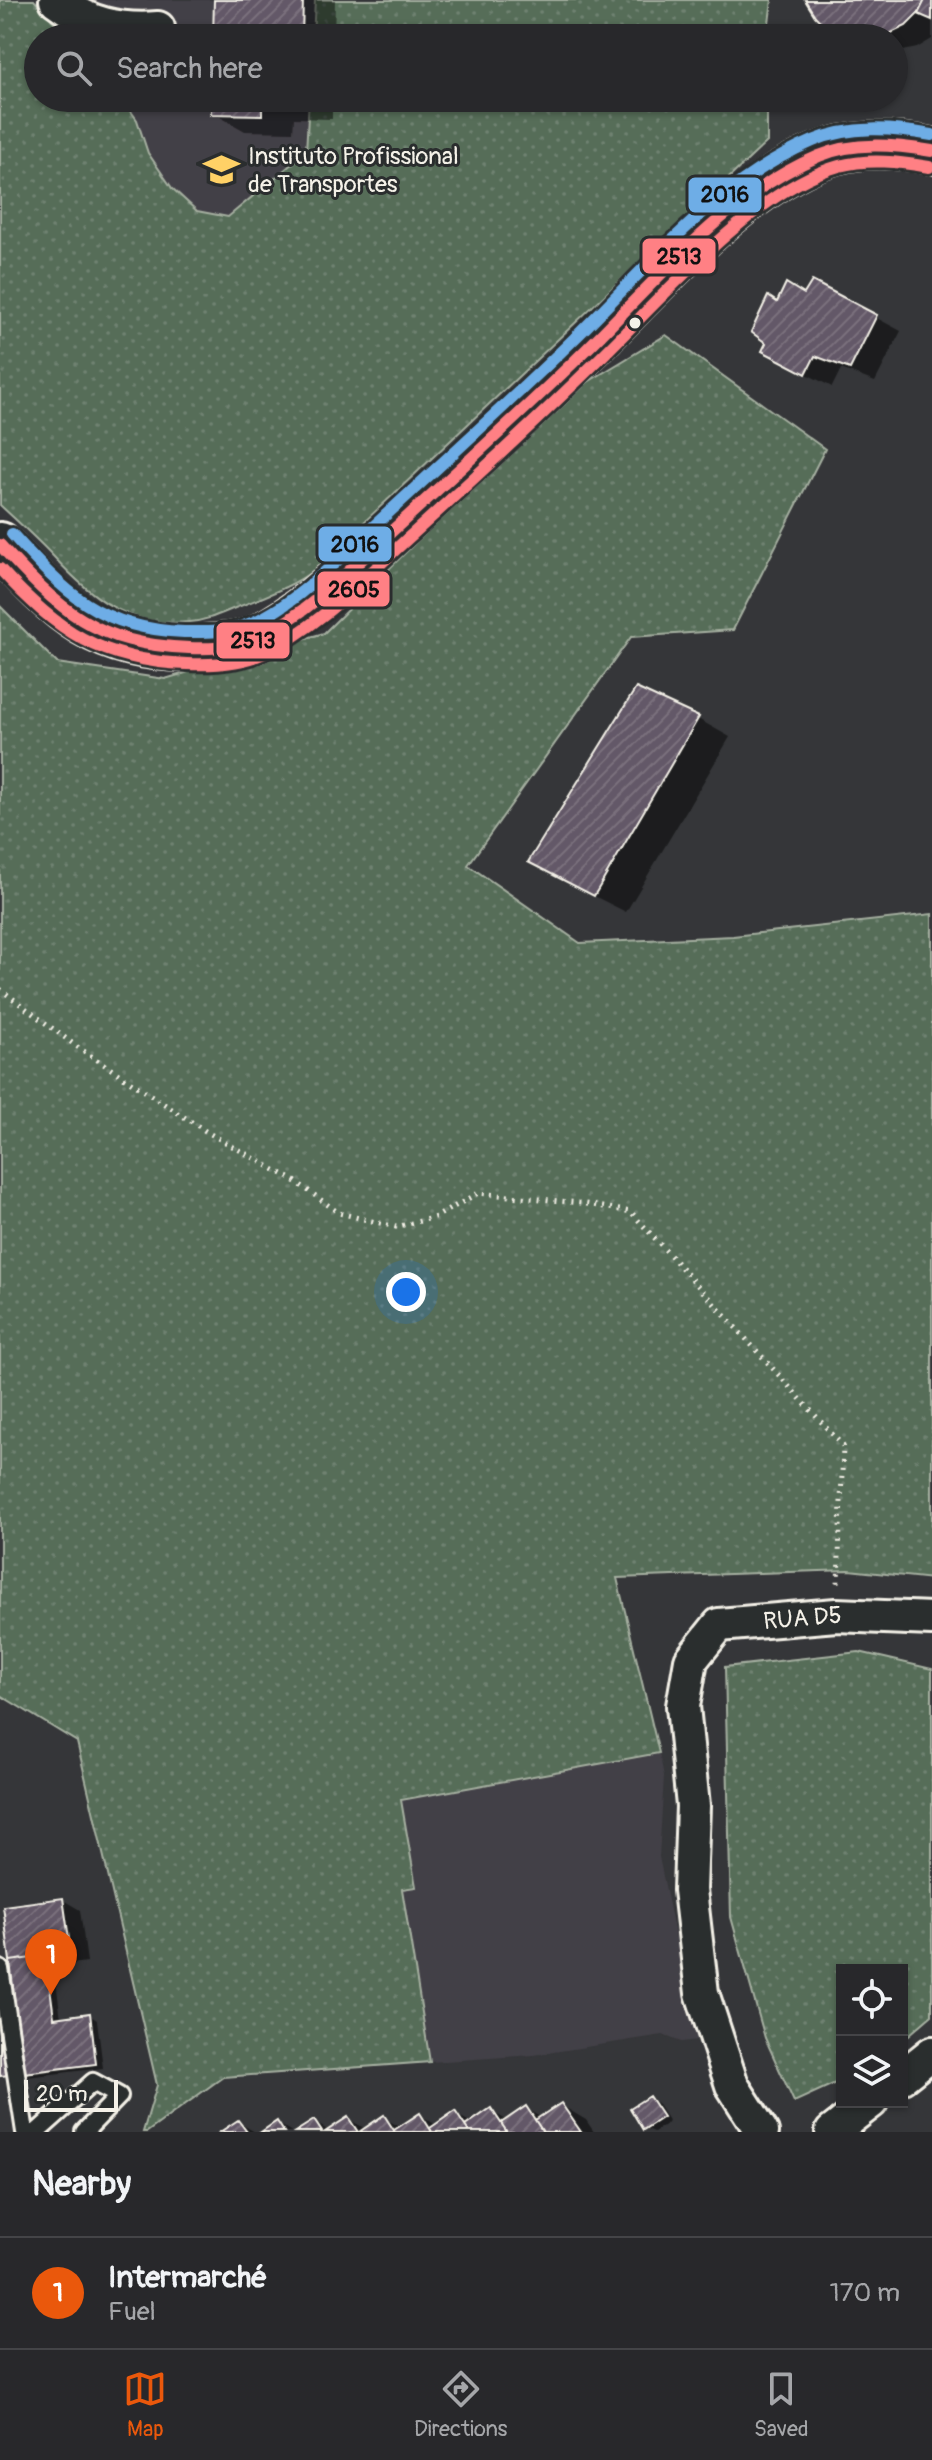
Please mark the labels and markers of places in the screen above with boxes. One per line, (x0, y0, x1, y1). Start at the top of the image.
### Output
place label: Instituto Profissional de Transportes (248, 142, 459, 199)
school or university icon: Instituto Profissional de Transportes (203, 151, 241, 189)
unlabelled marker (627, 315, 643, 331)
pin: 1 (25, 1929, 77, 1995)

